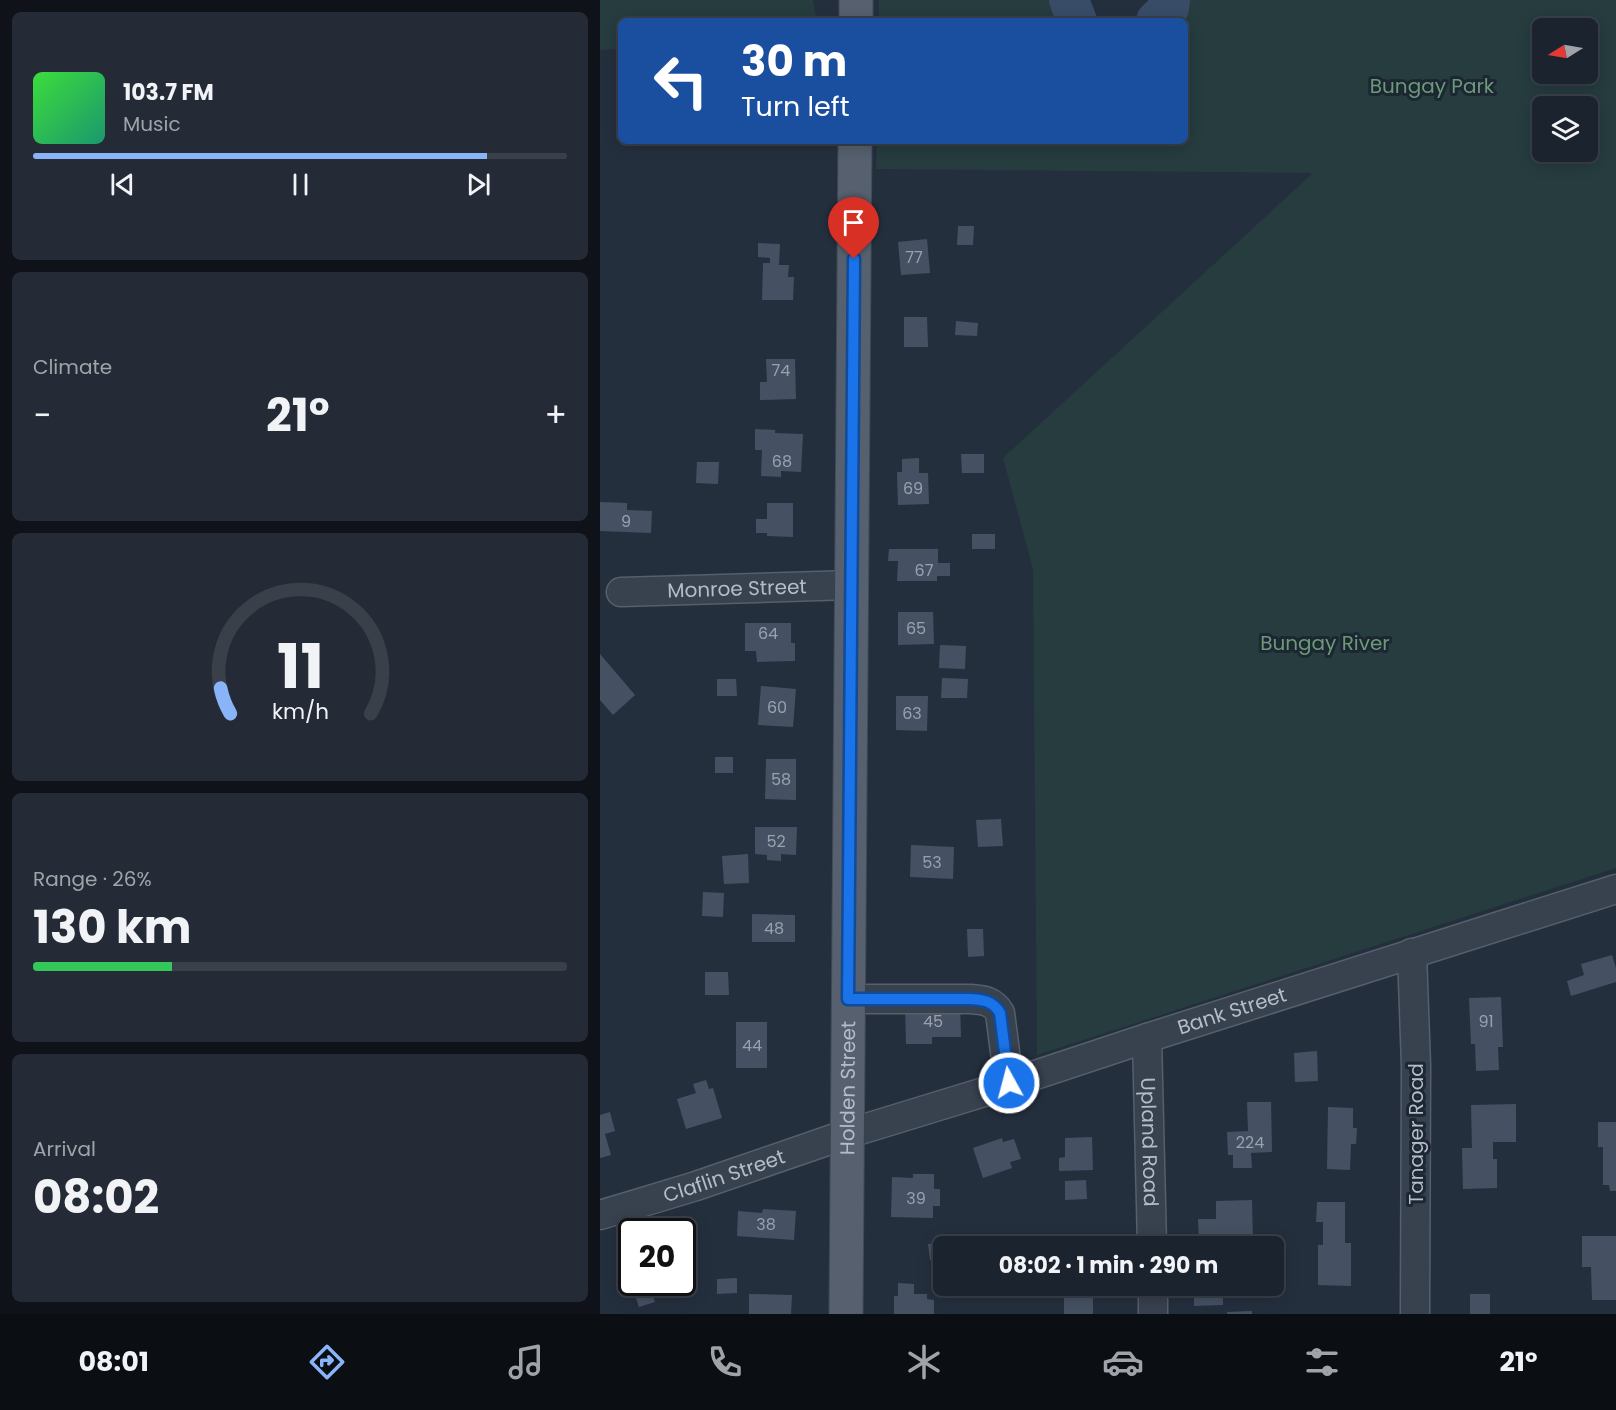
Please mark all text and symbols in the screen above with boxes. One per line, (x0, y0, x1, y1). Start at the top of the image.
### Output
north arrow (1532, 18, 1598, 84)
map controls (1532, 18, 1598, 162)
text: 30 m (741, 32, 847, 91)
icon: left (642, 42, 720, 120)
park label: Bungay Park (1370, 72, 1495, 100)
text: 103.7 FM (123, 77, 214, 108)
text: Turn left (741, 88, 850, 125)
button: layers (1532, 96, 1598, 162)
text: Music (123, 110, 181, 138)
icon: previous (106, 168, 139, 201)
icon: pause (284, 168, 317, 201)
icon: next (462, 168, 495, 201)
pin (828, 197, 879, 259)
icon: arrive (837, 206, 870, 239)
house number: 77 (905, 246, 923, 269)
text: Climate (33, 353, 112, 381)
house number: 74 (772, 359, 790, 382)
text: 21° (266, 384, 330, 447)
text: − (33, 392, 51, 439)
text: + (544, 392, 567, 439)
house number: 68 (772, 450, 792, 473)
house number: 69 (903, 477, 923, 500)
house number: 9 (621, 510, 631, 533)
house number: 67 (915, 559, 934, 582)
street label: Monroe Street (667, 572, 807, 605)
house number: 65 (906, 617, 926, 640)
text: 11 (277, 622, 323, 710)
house number: 64 (758, 622, 778, 645)
park label: Bungay River (1260, 629, 1390, 657)
text: km/h (271, 696, 329, 727)
house number: 60 (767, 696, 787, 719)
house number: 63 (902, 702, 922, 725)
house number: 58 (771, 768, 791, 791)
house number: 52 (766, 830, 786, 853)
house number: 53 (922, 851, 942, 874)
text: Range · 26% (33, 865, 152, 893)
text: 130 km (33, 896, 192, 959)
house number: 48 (764, 917, 784, 940)
street label: Bank Street (1174, 981, 1290, 1041)
house number: 45 (923, 1010, 943, 1033)
house number: 91 (1478, 1010, 1494, 1033)
street label: Holden Street (833, 1021, 862, 1155)
house number: 44 (742, 1034, 762, 1057)
position arrow (977, 1051, 1041, 1115)
street label: Tanager Road (1402, 1063, 1430, 1205)
street label: Upland Road (1134, 1077, 1165, 1207)
house number: 224 (1236, 1131, 1264, 1154)
text: Arrival (33, 1135, 96, 1163)
street label: Claflin Street (660, 1142, 789, 1209)
text: 08:02 (33, 1166, 159, 1229)
house number: 39 (906, 1187, 926, 1210)
house number: 38 (756, 1213, 776, 1236)
speed limit sign: 20 (618, 1218, 696, 1296)
text: 08:02 · 1 min · 290 m (999, 1250, 1218, 1281)
icon: directions (306, 1341, 348, 1383)
icon: music (505, 1341, 547, 1383)
icon: phone (704, 1341, 746, 1383)
icon: climate (903, 1341, 945, 1383)
icon: car (1102, 1341, 1144, 1383)
icon: filters (1301, 1341, 1343, 1383)
text: 08:01 (78, 1343, 149, 1380)
text: 21° (1499, 1343, 1538, 1380)

